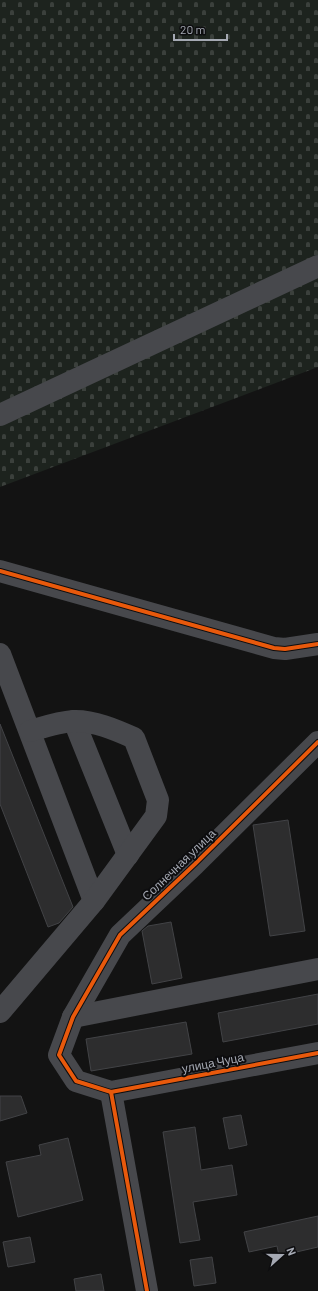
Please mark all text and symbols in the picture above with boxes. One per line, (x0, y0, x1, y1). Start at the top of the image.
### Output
scale bar (174, 16, 227, 42)
text: 20 m (180, 22, 206, 36)
street label: Солнечная улица (139, 826, 219, 904)
street label: улица Чуца (181, 1049, 246, 1076)
north arrow (262, 1235, 302, 1275)
text: N (284, 1245, 299, 1257)

